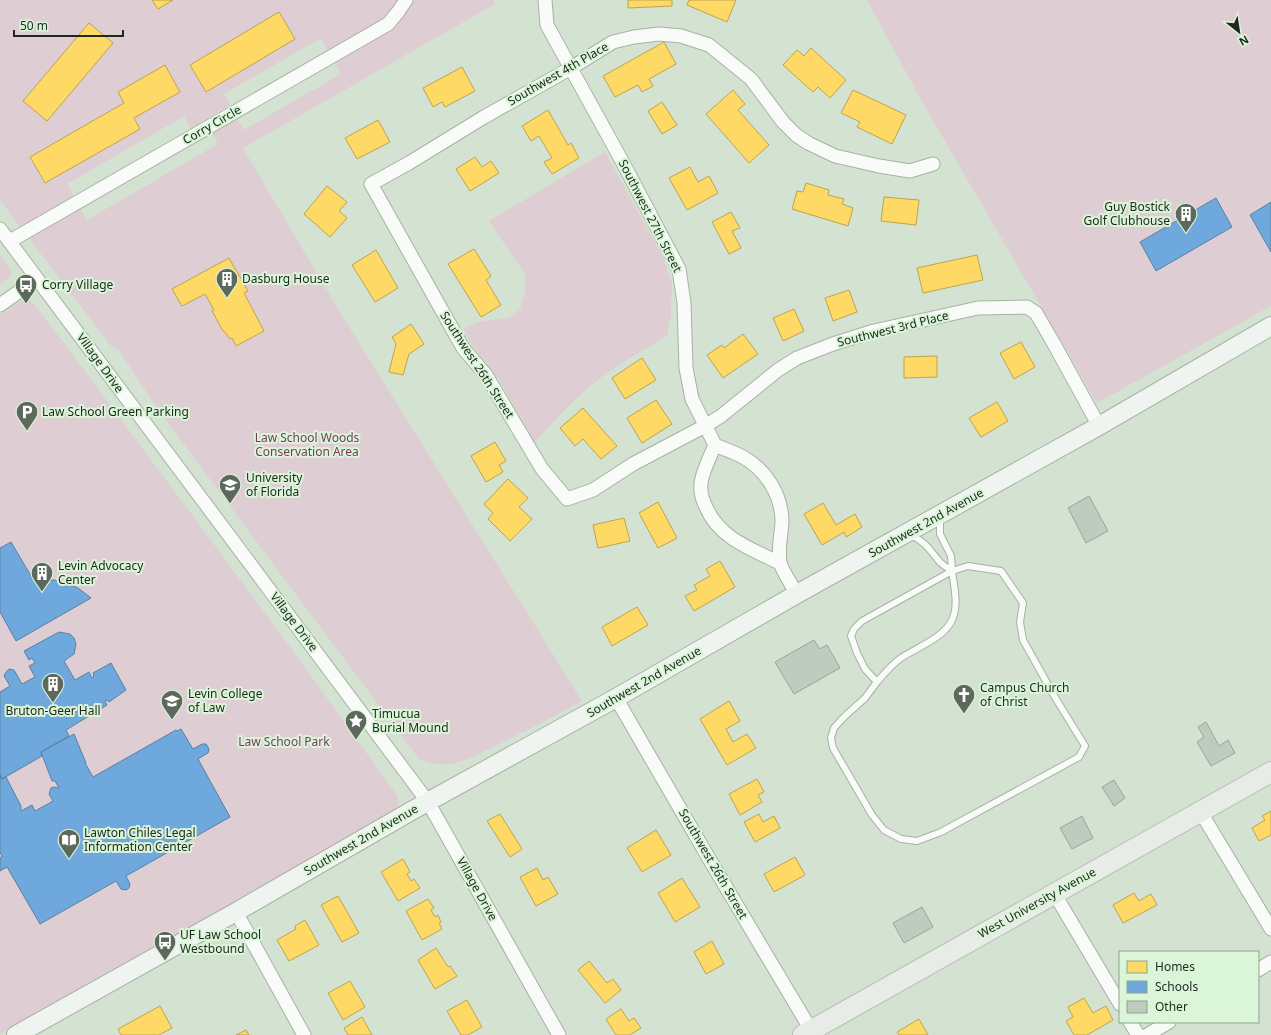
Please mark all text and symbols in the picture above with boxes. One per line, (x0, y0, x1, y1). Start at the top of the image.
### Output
scale bar (14, 12, 123, 38)
north arrow (1219, 12, 1259, 52)
text: 50 m (20, 17, 48, 34)
text: N (1237, 32, 1252, 50)
street label: Southwest 4th Place (504, 38, 611, 109)
street label: Corry Circle (179, 101, 244, 148)
street label: Southwest 27th Street (615, 156, 687, 276)
place label: Guy Bostick Golf Clubhouse (1084, 198, 1171, 229)
building icon: Guy Bostick Golf Clubhouse (1173, 201, 1199, 234)
building icon: Dasburg House (214, 266, 240, 299)
place label: Dasburg House (242, 270, 330, 287)
bus stop icon: Corry Village (13, 272, 39, 305)
place label: Corry Village (42, 276, 114, 293)
street label: Southwest 3rd Place (835, 306, 951, 351)
street label: Southwest 26th Street (436, 308, 519, 422)
street label: Village Drive (73, 329, 128, 396)
parking icon: Law School Green Parking (14, 399, 40, 432)
place label: Law School Green Parking (42, 403, 189, 420)
park label: Law School Woods Conservation Area (255, 429, 360, 460)
place label: University of Florida (246, 469, 303, 500)
school or university icon: University of Florida (217, 472, 243, 505)
street label: Southwest 2nd Avenue (865, 484, 987, 561)
place label: Levin Advocacy Center (58, 557, 144, 588)
building icon: Levin Advocacy Center (29, 560, 55, 593)
street label: Village Drive (266, 589, 322, 655)
street label: Southwest 2nd Avenue (583, 642, 704, 721)
building icon: Bruton-Geer Hall (40, 671, 66, 704)
place label: Campus Church of Christ (980, 679, 1070, 710)
church icon: Campus Church of Christ (951, 682, 977, 715)
place label: Levin College of Law (188, 685, 263, 716)
school or university icon: Levin College of Law (159, 688, 185, 721)
place label: Bruton-Geer Hall (5, 702, 101, 719)
place label: Timucua Burial Mound (372, 705, 449, 736)
place icon: Timucua Burial Mound (343, 708, 369, 741)
park label: Law School Park (238, 733, 330, 750)
street label: Southwest 2nd Avenue (300, 800, 421, 879)
street label: Southwest 26th Street (675, 806, 752, 922)
place label: Lawton Chiles Legal Information Center (84, 824, 196, 855)
library icon: Lawton Chiles Legal Information Center (56, 827, 82, 860)
street label: Village Drive (453, 854, 502, 924)
street label: West University Avenue (975, 863, 1099, 942)
place label: UF Law School Westbound (180, 926, 261, 957)
bus stop icon: UF Law School Westbound (152, 929, 178, 962)
legend (1119, 951, 1259, 1023)
text: Homes (1155, 958, 1195, 975)
text: Schools (1155, 978, 1198, 995)
text: Other (1155, 998, 1188, 1015)

